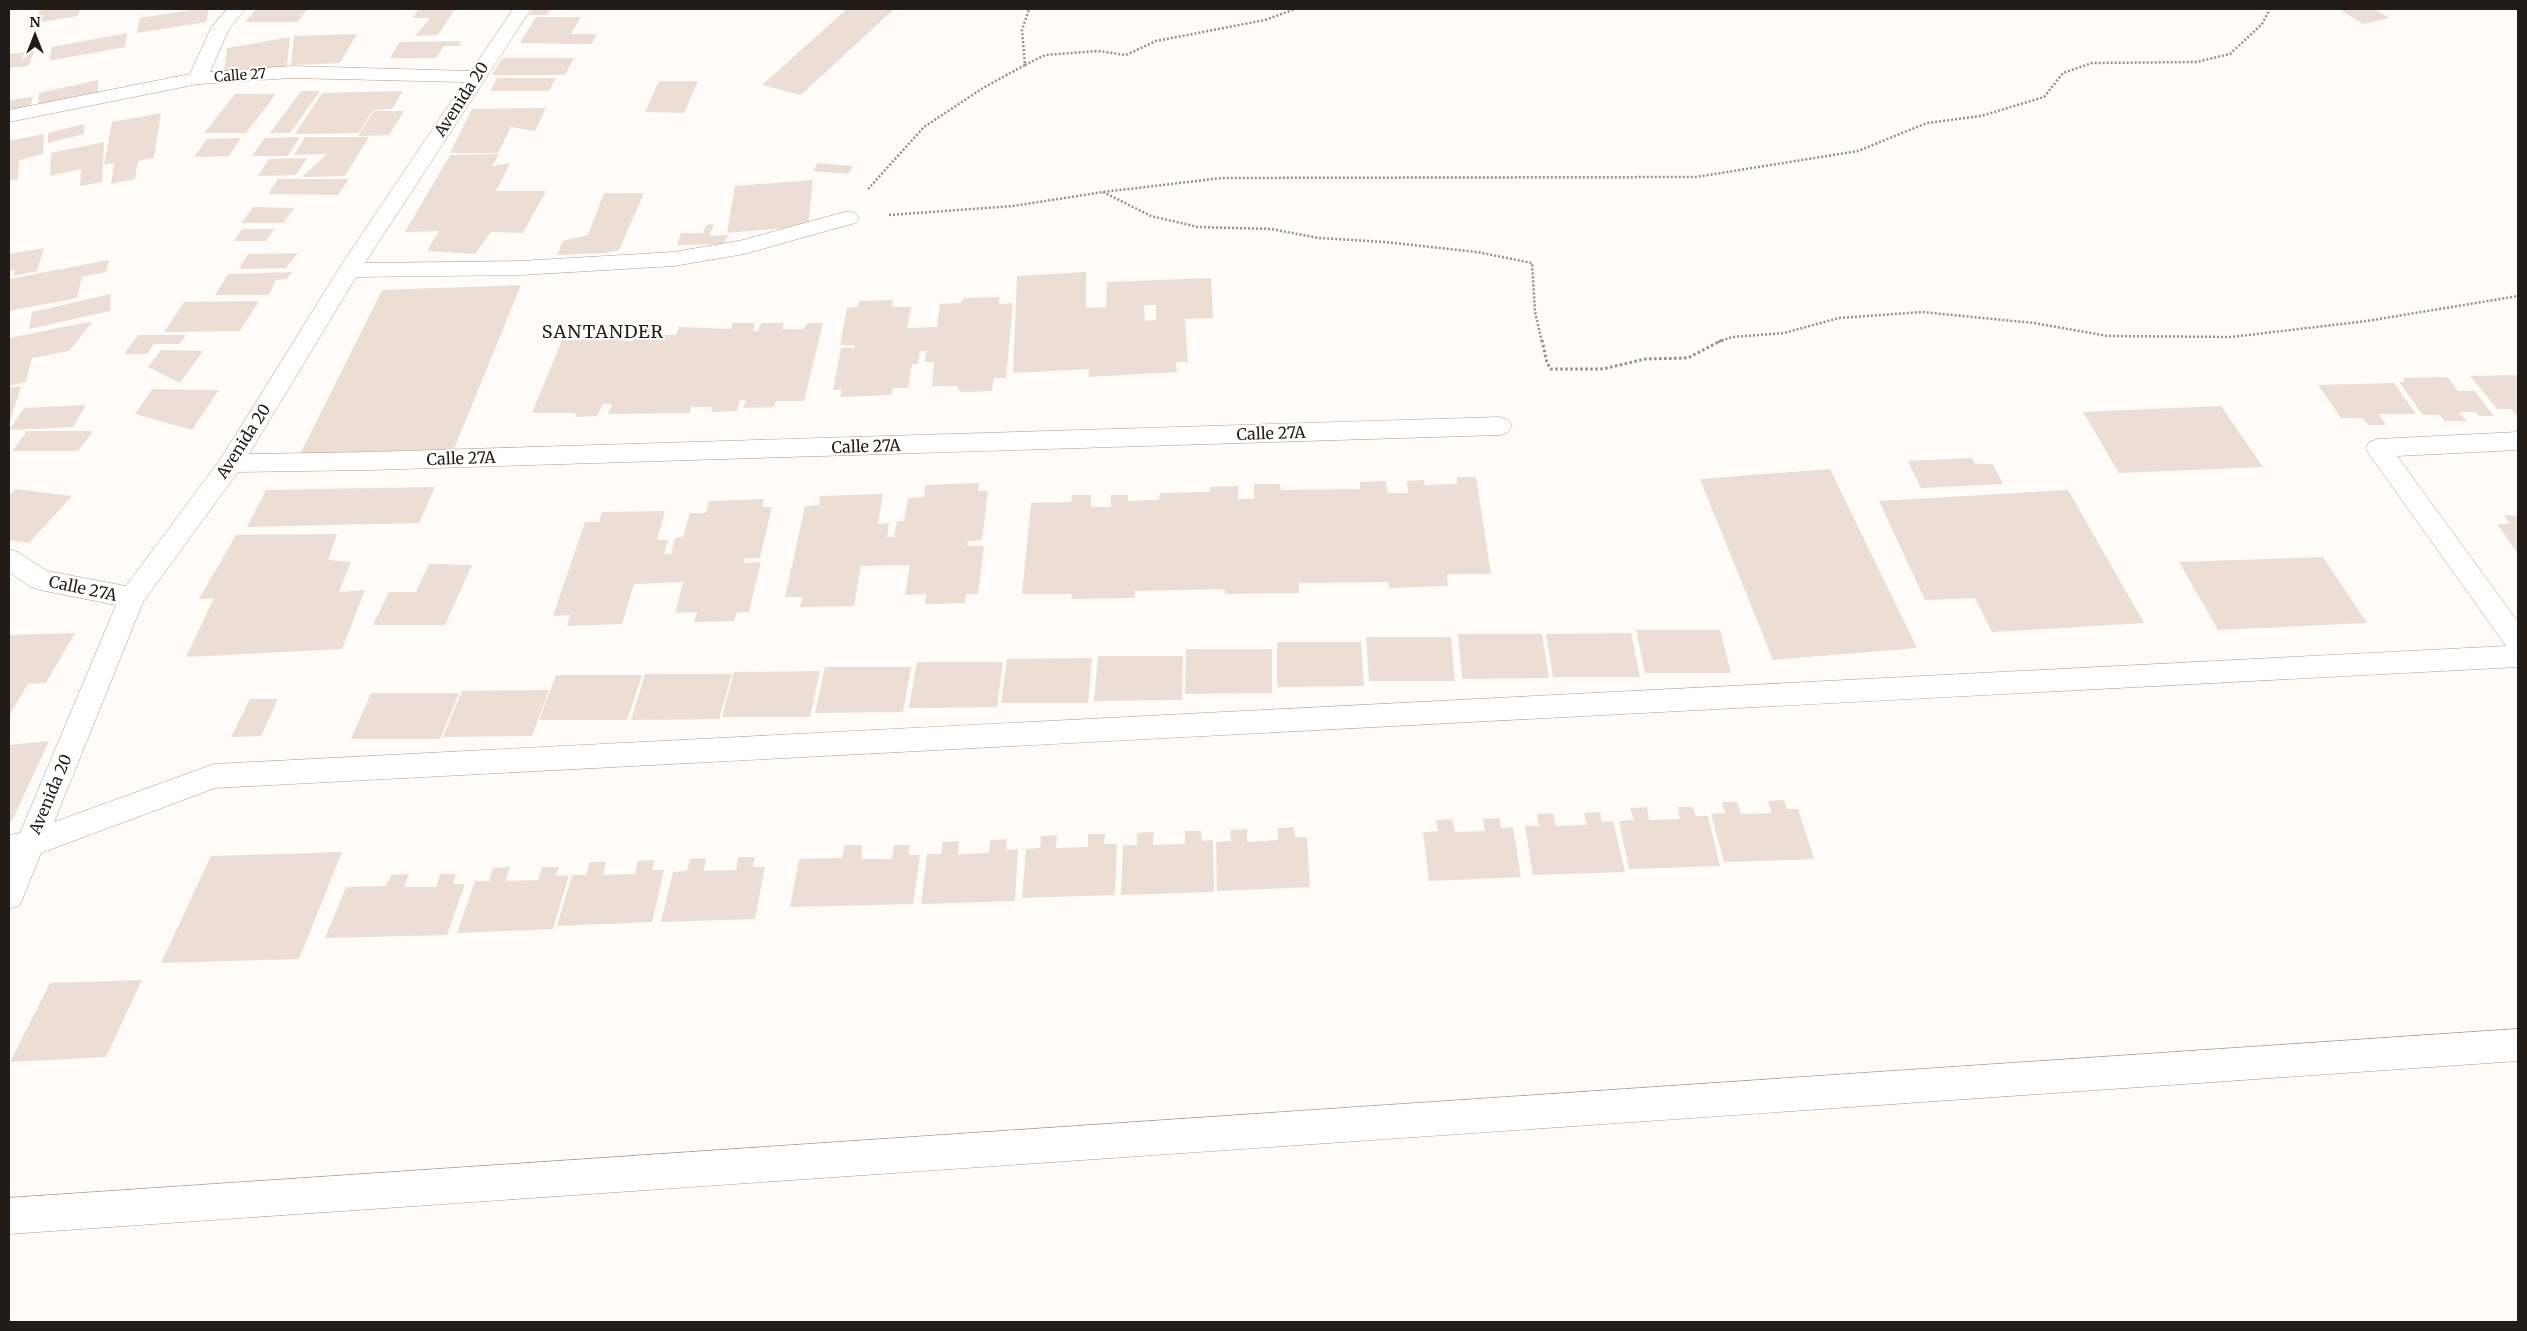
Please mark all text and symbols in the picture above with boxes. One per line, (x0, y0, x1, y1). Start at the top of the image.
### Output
north arrow (10, 10, 60, 60)
text: N (29, 13, 41, 31)
street label: Avenida 20 (429, 58, 493, 141)
street label: Calle 27 (213, 64, 267, 86)
district label: SANTANDER (542, 320, 664, 343)
street label: Avenida 20 (211, 400, 275, 483)
street label: Calle 27A (1236, 422, 1307, 444)
street label: Calle 27A (831, 435, 902, 457)
street label: Calle 27A (426, 447, 497, 469)
street label: Calle 27A (47, 571, 120, 605)
street label: Avenida 20 (24, 751, 76, 838)

